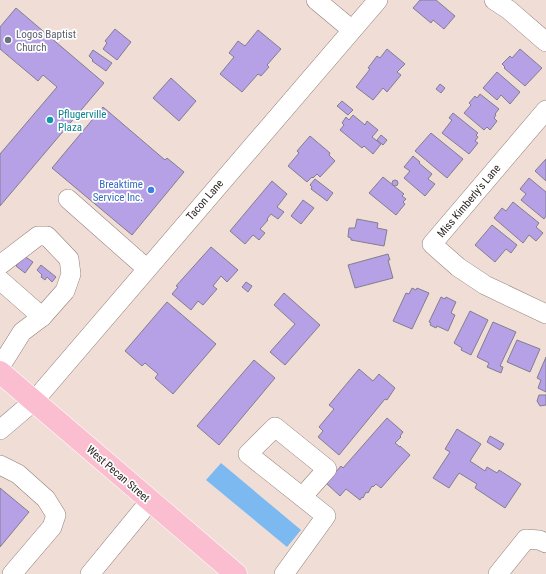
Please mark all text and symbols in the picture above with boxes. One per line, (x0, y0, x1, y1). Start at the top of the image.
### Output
place label: Logos Baptist Church (16, 28, 76, 54)
marker: Logos Baptist Church (3, 35, 13, 45)
place label: Pflugerville Plaza (58, 108, 106, 134)
marker: Pflugerville Plaza (45, 115, 55, 125)
street label: Miss Kimberly's Lane (435, 162, 503, 240)
street label: Tacon Lane (184, 177, 226, 223)
place label: Breaktime Service Inc. (93, 178, 143, 204)
marker: Breaktime Service Inc. (146, 185, 156, 195)
street label: West Pecan Street (84, 443, 152, 505)

